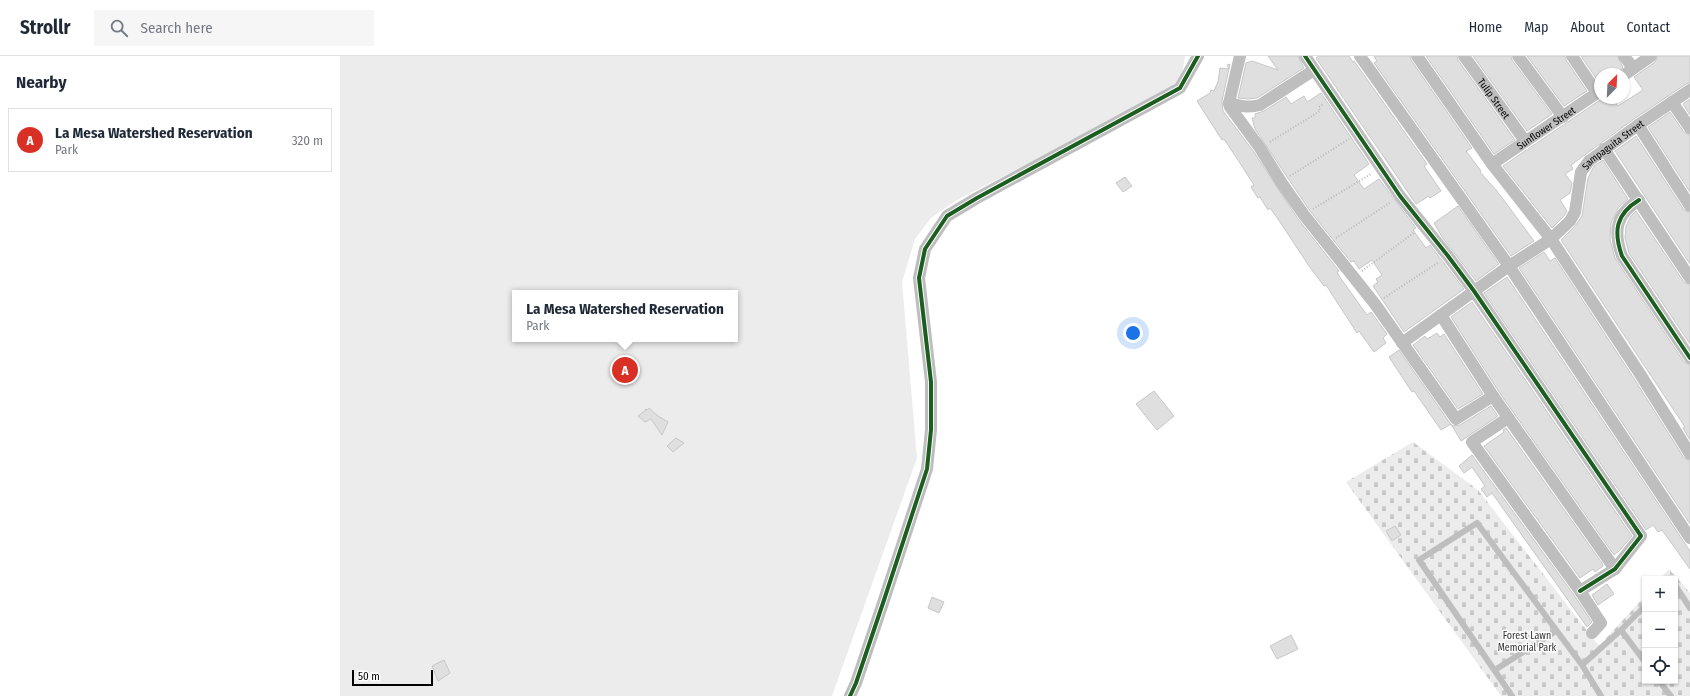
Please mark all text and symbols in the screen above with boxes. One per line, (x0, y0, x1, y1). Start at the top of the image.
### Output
search box (94, 10, 374, 46)
text: Strollr (20, 16, 70, 39)
icon: search (108, 17, 130, 39)
text: Search here (140, 19, 213, 37)
text: Home (1469, 19, 1502, 36)
text: Map (1524, 19, 1548, 36)
text: About (1570, 19, 1605, 36)
text: Contact (1627, 19, 1670, 36)
north arrow (1594, 68, 1630, 104)
text: Nearby (16, 72, 67, 93)
street label: Tulip Street (1475, 76, 1512, 122)
street label: Sunflower Street (1515, 104, 1579, 152)
street label: Sampaguita Street (1580, 117, 1647, 172)
text: La Mesa Watershed Reservation (55, 124, 253, 142)
text: A (26, 133, 34, 148)
text: 320 m (292, 133, 323, 148)
text: Park (55, 142, 78, 157)
popup (512, 290, 738, 342)
text: La Mesa Watershed Reservation (526, 300, 724, 318)
text: Park (526, 318, 549, 333)
your location (1123, 323, 1143, 343)
pin: A (612, 355, 638, 385)
map controls (1642, 576, 1678, 684)
button: + (1642, 576, 1678, 612)
button: − (1642, 612, 1678, 648)
park label: Forest Lawn Memorial Park (1498, 630, 1557, 654)
button: locate (1642, 648, 1678, 684)
scale bar (352, 668, 433, 687)
text: 50 m (358, 670, 380, 683)

